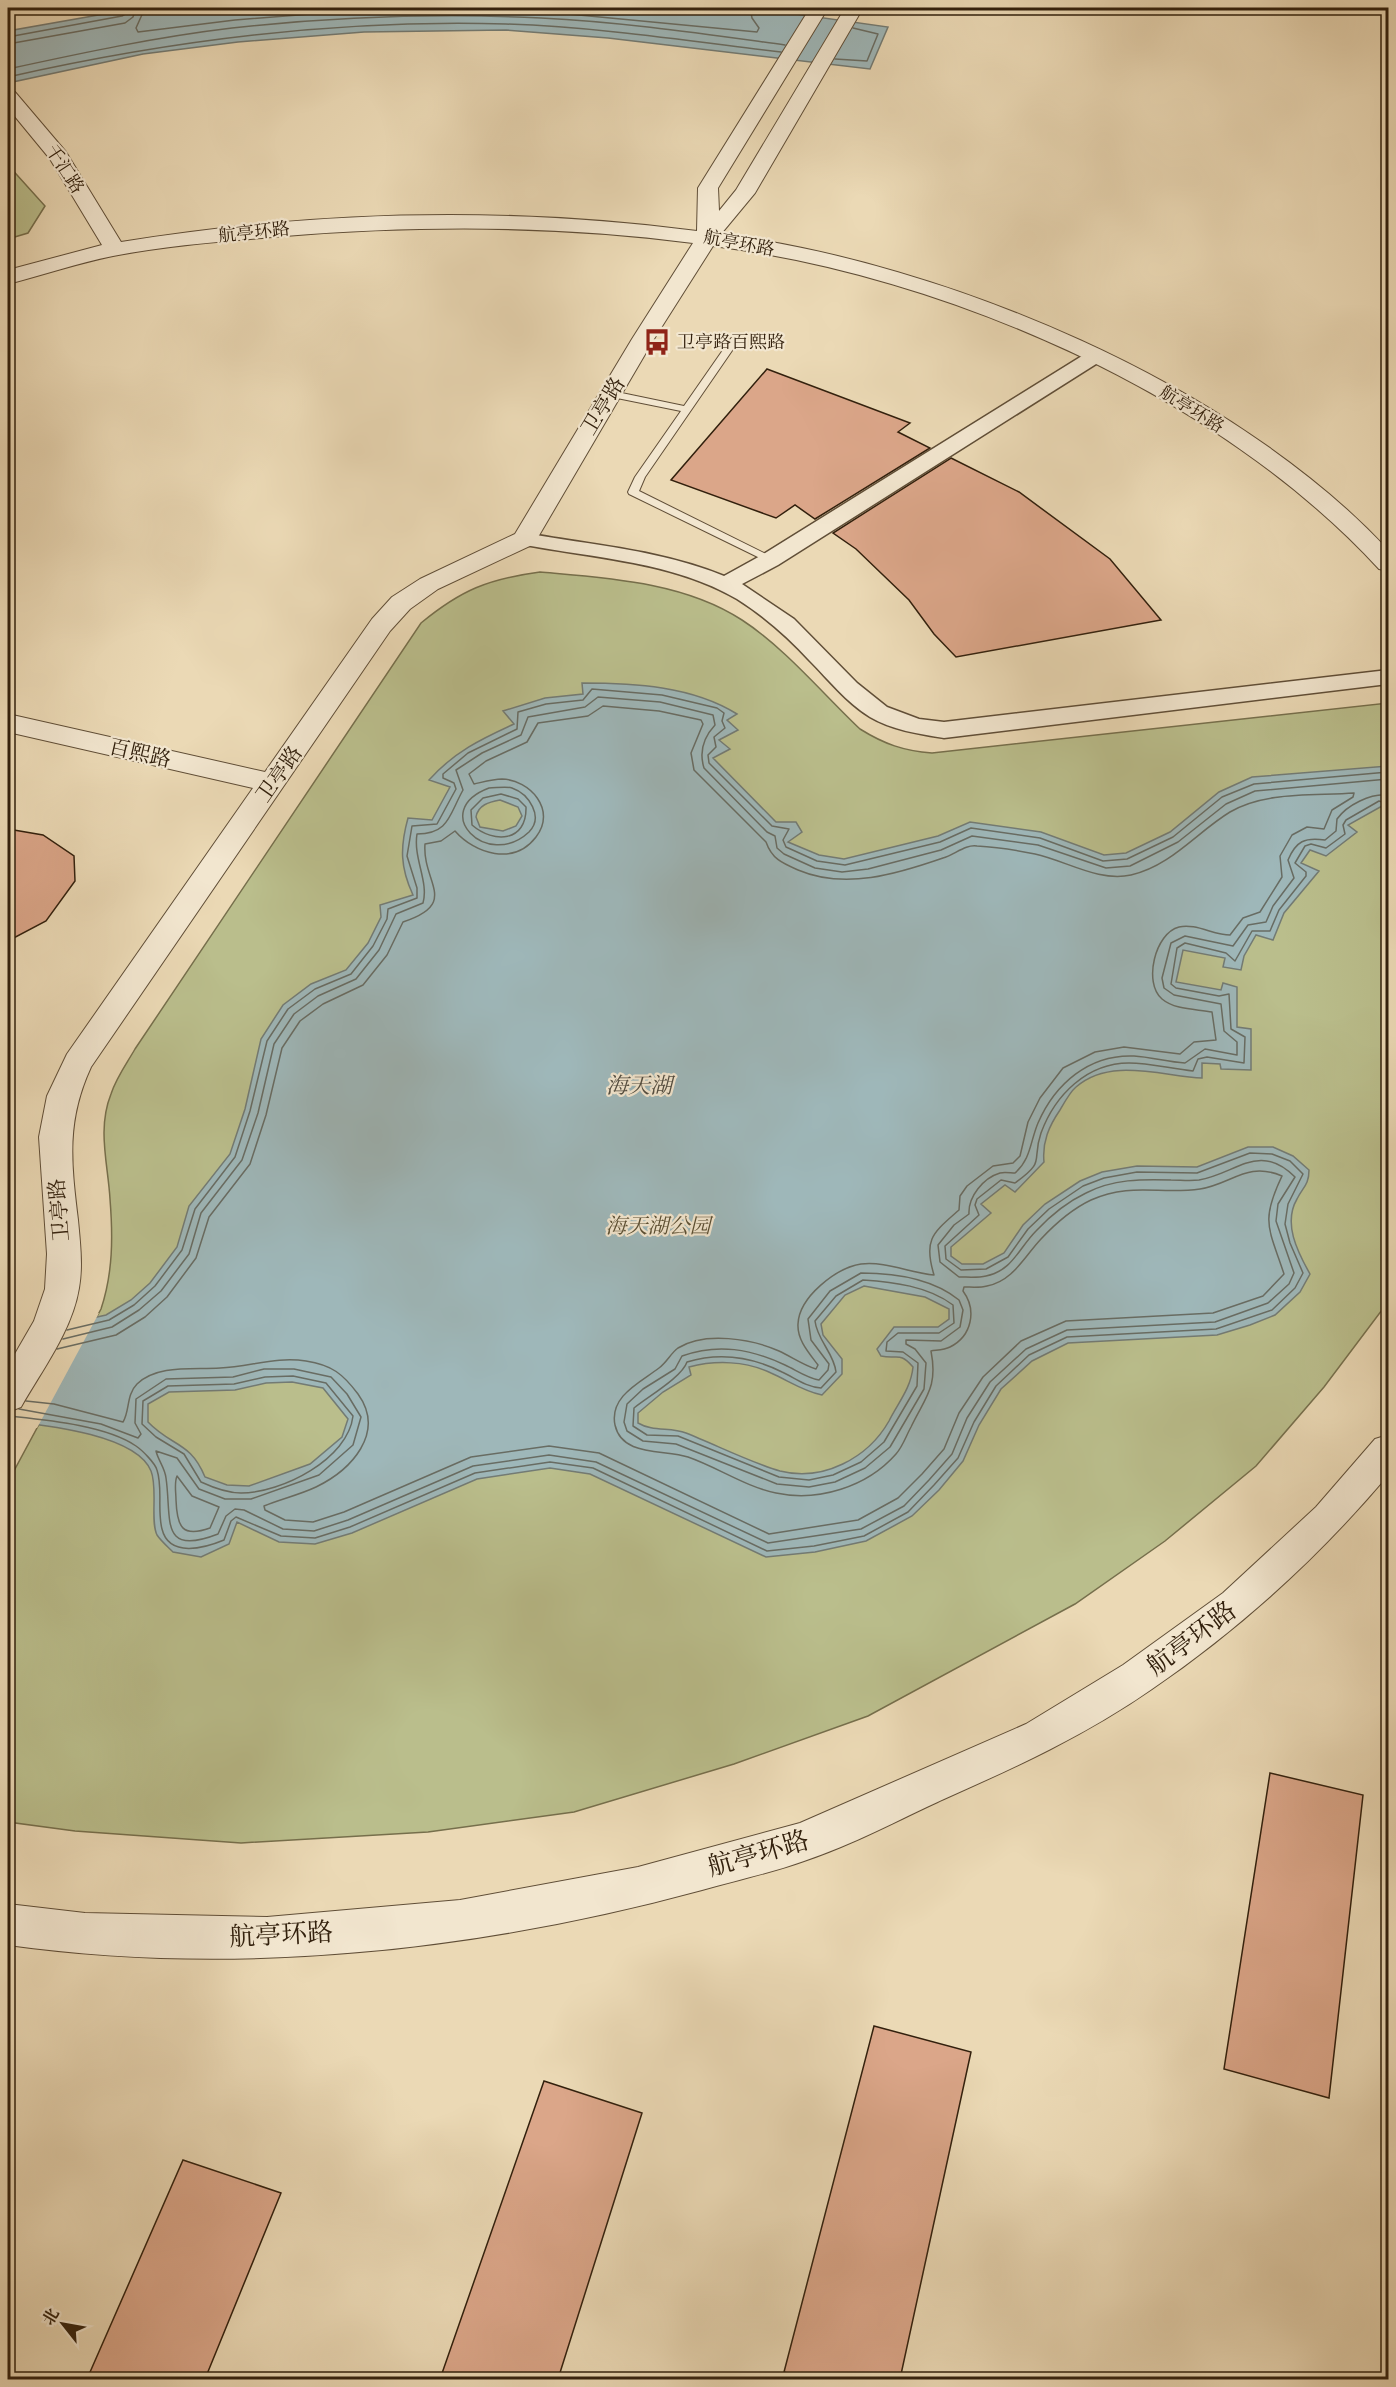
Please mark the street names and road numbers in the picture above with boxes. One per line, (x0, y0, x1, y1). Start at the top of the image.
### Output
street label: 千汇路 (40, 140, 89, 198)
street label: 航亭环路 (217, 217, 291, 248)
street label: 航亭环路 (701, 225, 776, 262)
street label: 卫亭路 (576, 372, 631, 440)
street label: 航亭环路 (1155, 381, 1228, 438)
street label: 百熙路 (106, 733, 174, 774)
street label: 卫亭路 (250, 741, 309, 808)
street label: 卫亭路 (43, 1177, 76, 1243)
street label: 航亭环路 (1140, 1595, 1243, 1683)
street label: 航亭环路 (704, 1824, 813, 1884)
street label: 航亭环路 (228, 1916, 334, 1954)

